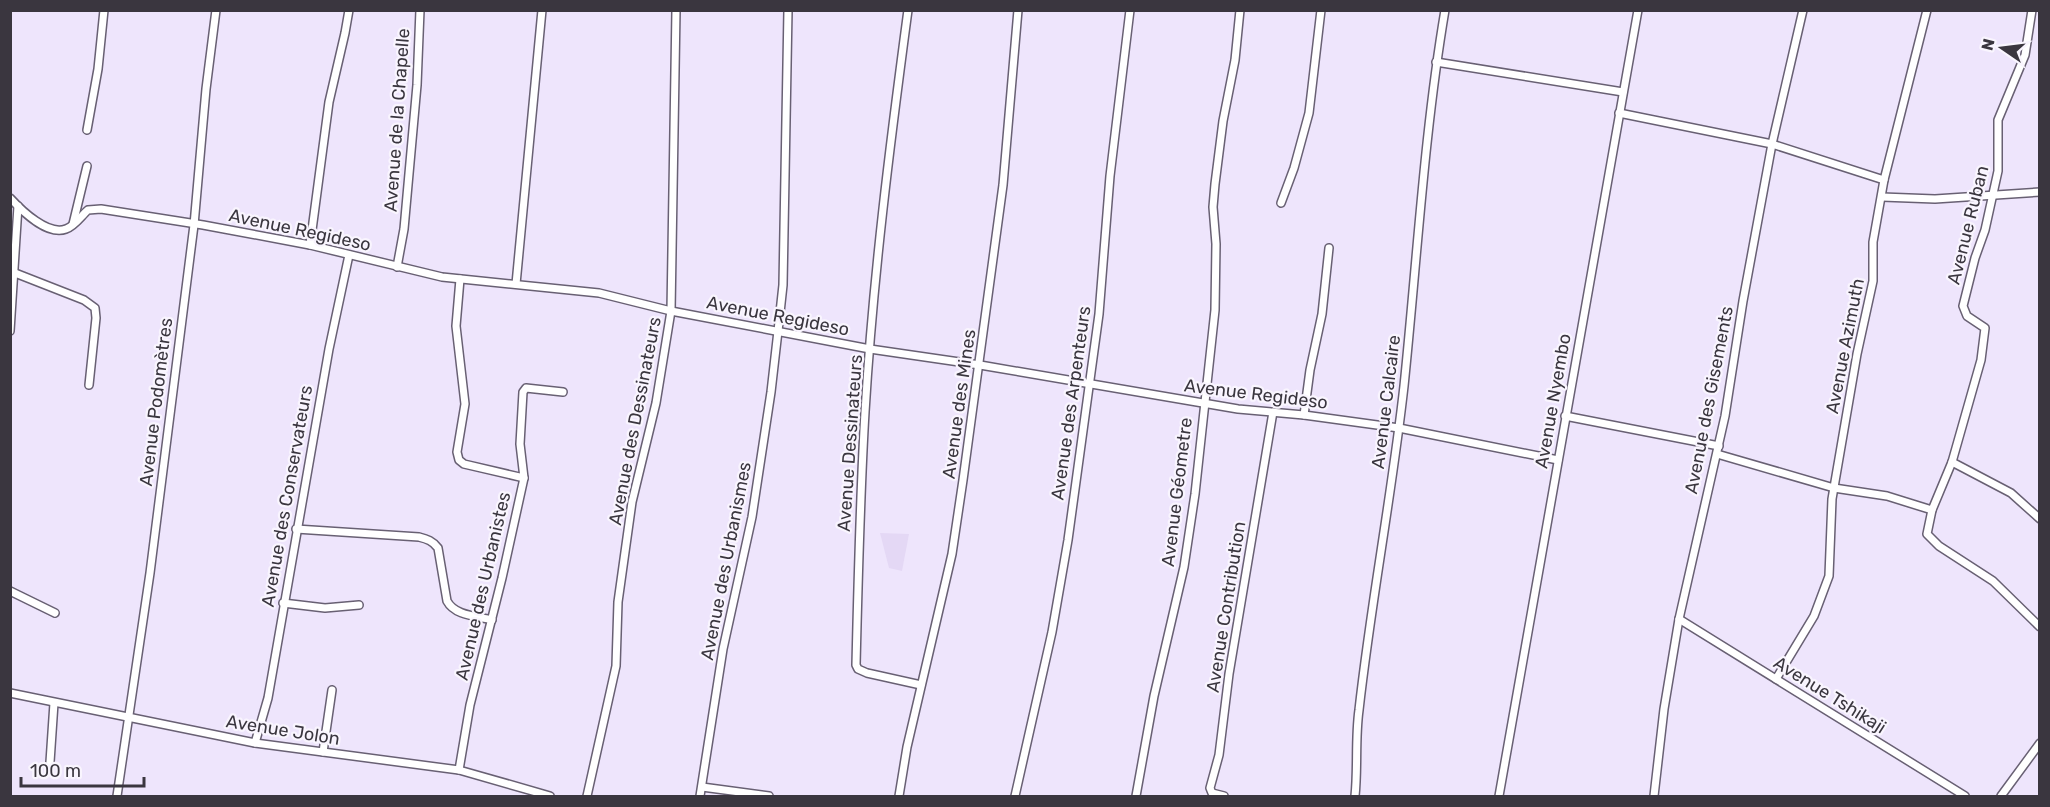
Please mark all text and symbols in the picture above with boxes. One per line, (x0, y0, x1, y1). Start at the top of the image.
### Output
north arrow (1972, 18, 2032, 78)
street label: Avenue de la Chapelle (380, 28, 414, 212)
text: N (1977, 37, 1999, 52)
street label: Avenue Ruban (1943, 163, 1993, 287)
street label: Avenue Regideso (227, 204, 373, 256)
street label: Avenue Azimuth (1821, 276, 1869, 416)
street label: Avenue Regideso (705, 291, 851, 341)
street label: Avenue des Gisements (1680, 304, 1738, 496)
street label: Avenue des Arpenteurs (1046, 305, 1096, 501)
street label: Avenue des Dessinateurs (604, 315, 666, 527)
street label: Avenue Podomètres (135, 317, 177, 487)
street label: Avenue des Mines (938, 328, 980, 480)
street label: Avenue Nyembo (1530, 332, 1576, 470)
street label: Avenue Calcaire (1367, 334, 1405, 470)
street label: Avenue Dessinateurs (833, 354, 867, 532)
street label: Avenue Regideso (1183, 374, 1329, 414)
street label: Avenue des Conservateurs (257, 383, 317, 609)
street label: Avenue Géometre (1157, 416, 1197, 568)
street label: Avenue des Urbanismes (696, 460, 756, 662)
street label: Avenue des Urbanistes (451, 490, 515, 682)
street label: Avenue Contribution (1202, 520, 1250, 694)
street label: Avenue Tshikaji (1770, 652, 1890, 738)
street label: Avenue Jolon (225, 710, 341, 750)
scale bar (21, 750, 144, 788)
text: 100 m (30, 760, 81, 782)

